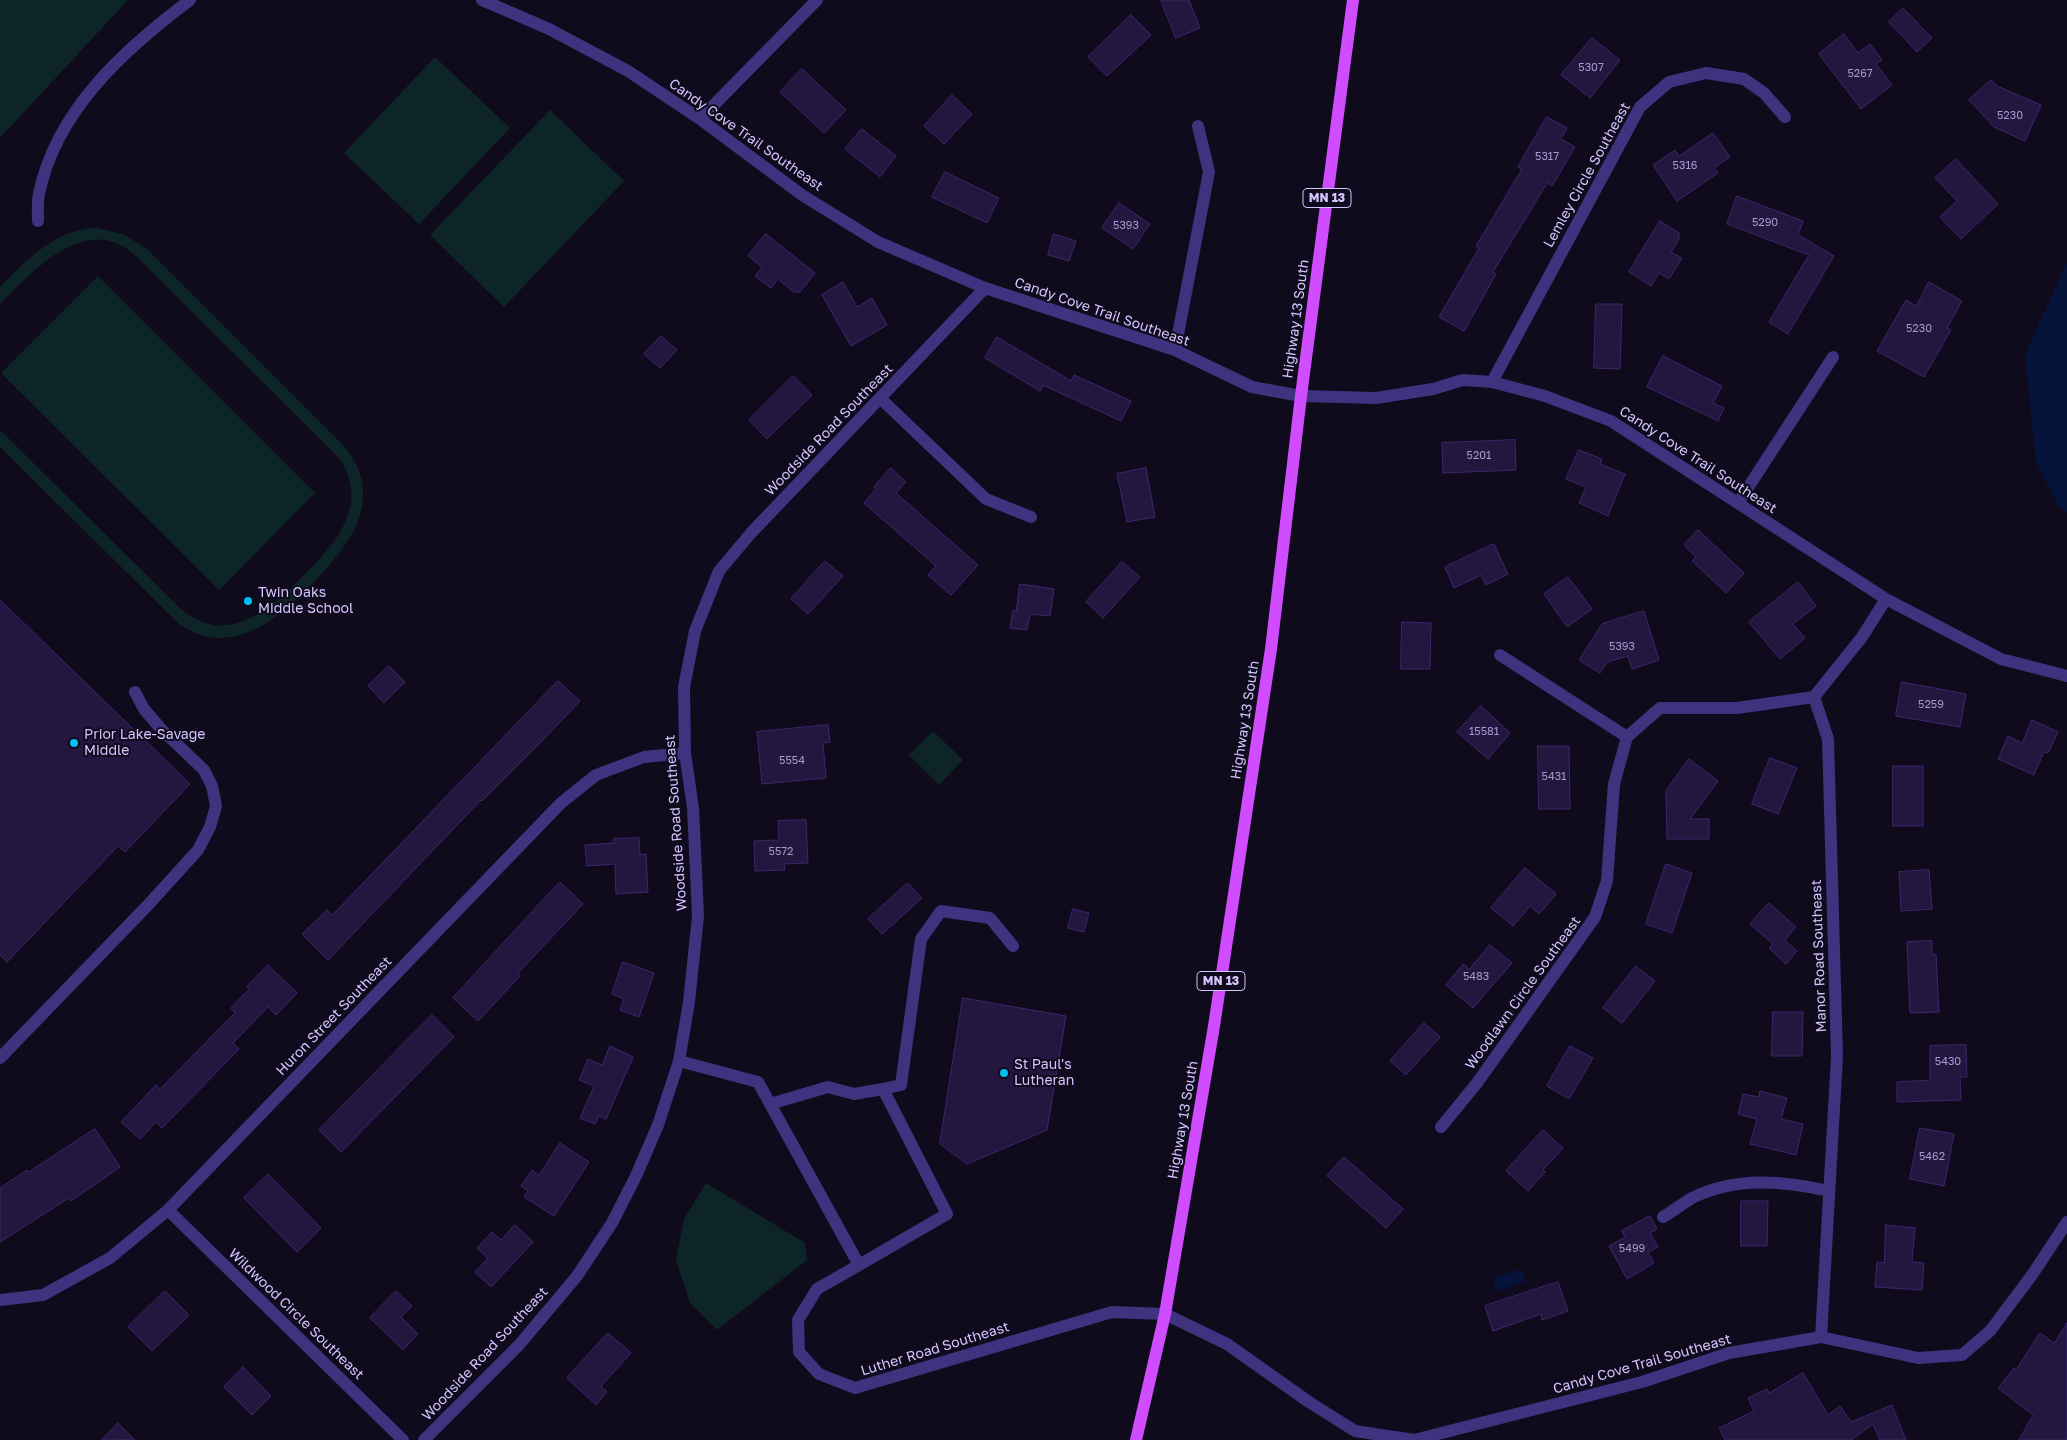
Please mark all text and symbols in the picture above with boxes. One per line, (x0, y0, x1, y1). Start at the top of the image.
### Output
house number: 5307 (1578, 61, 1604, 75)
house number: 5267 (1847, 67, 1873, 81)
street label: Candy Cove Trail Southeast (666, 75, 826, 195)
street label: Lemley Circle Southeast (1540, 100, 1634, 250)
house number: 5230 (1997, 109, 2023, 123)
house number: 5317 (1535, 150, 1559, 164)
house number: 5316 (1673, 159, 1697, 173)
road number: MN 13 (1303, 188, 1351, 208)
house number: 5290 (1752, 216, 1778, 230)
house number: 5393 (1113, 219, 1139, 233)
street label: Highway 13 South (1279, 258, 1313, 380)
street label: Candy Cove Trail Southeast (1012, 274, 1192, 350)
house number: 5230 (1906, 322, 1932, 336)
street label: Woodside Road Southeast (762, 361, 896, 499)
street label: Candy Cove Trail Southeast (1616, 403, 1780, 517)
house number: 5201 (1467, 449, 1491, 463)
place label: Twin Oaks Middle School (258, 585, 353, 618)
marker: Twin Oaks Middle School (242, 595, 254, 607)
house number: 5393 (1609, 640, 1635, 654)
street label: Highway 13 South (1227, 659, 1263, 781)
house number: 5259 (1918, 698, 1944, 712)
house number: 15581 (1469, 725, 1499, 739)
place label: Prior Lake-Savage Middle (84, 727, 205, 760)
street label: Woodside Road Southeast (661, 734, 691, 912)
marker: Prior Lake-Savage Middle (68, 737, 80, 749)
house number: 5554 (779, 754, 805, 768)
house number: 5431 (1542, 770, 1566, 784)
house number: 5572 (769, 845, 793, 859)
street label: Manor Road Southeast (1808, 879, 1830, 1033)
street label: Woodlawn Circle Southeast (1462, 913, 1584, 1073)
street label: Huron Street Southeast (273, 953, 395, 1079)
house number: 5483 (1463, 970, 1489, 984)
road number: MN 13 (1197, 971, 1245, 990)
house number: 5430 (1935, 1055, 1961, 1069)
place label: St Paul's Lutheran (1014, 1057, 1074, 1090)
street label: Highway 13 South (1164, 1059, 1202, 1181)
marker: St Paul's Lutheran (998, 1067, 1010, 1079)
house number: 5462 (1919, 1150, 1945, 1164)
house number: 5499 (1619, 1242, 1645, 1256)
street label: Wildwood Circle Southeast (225, 1245, 367, 1383)
street label: Woodside Road Southeast (419, 1284, 551, 1424)
street label: Luther Road Southeast (859, 1318, 1011, 1380)
street label: Candy Cove Trail Southeast (1551, 1331, 1733, 1397)

